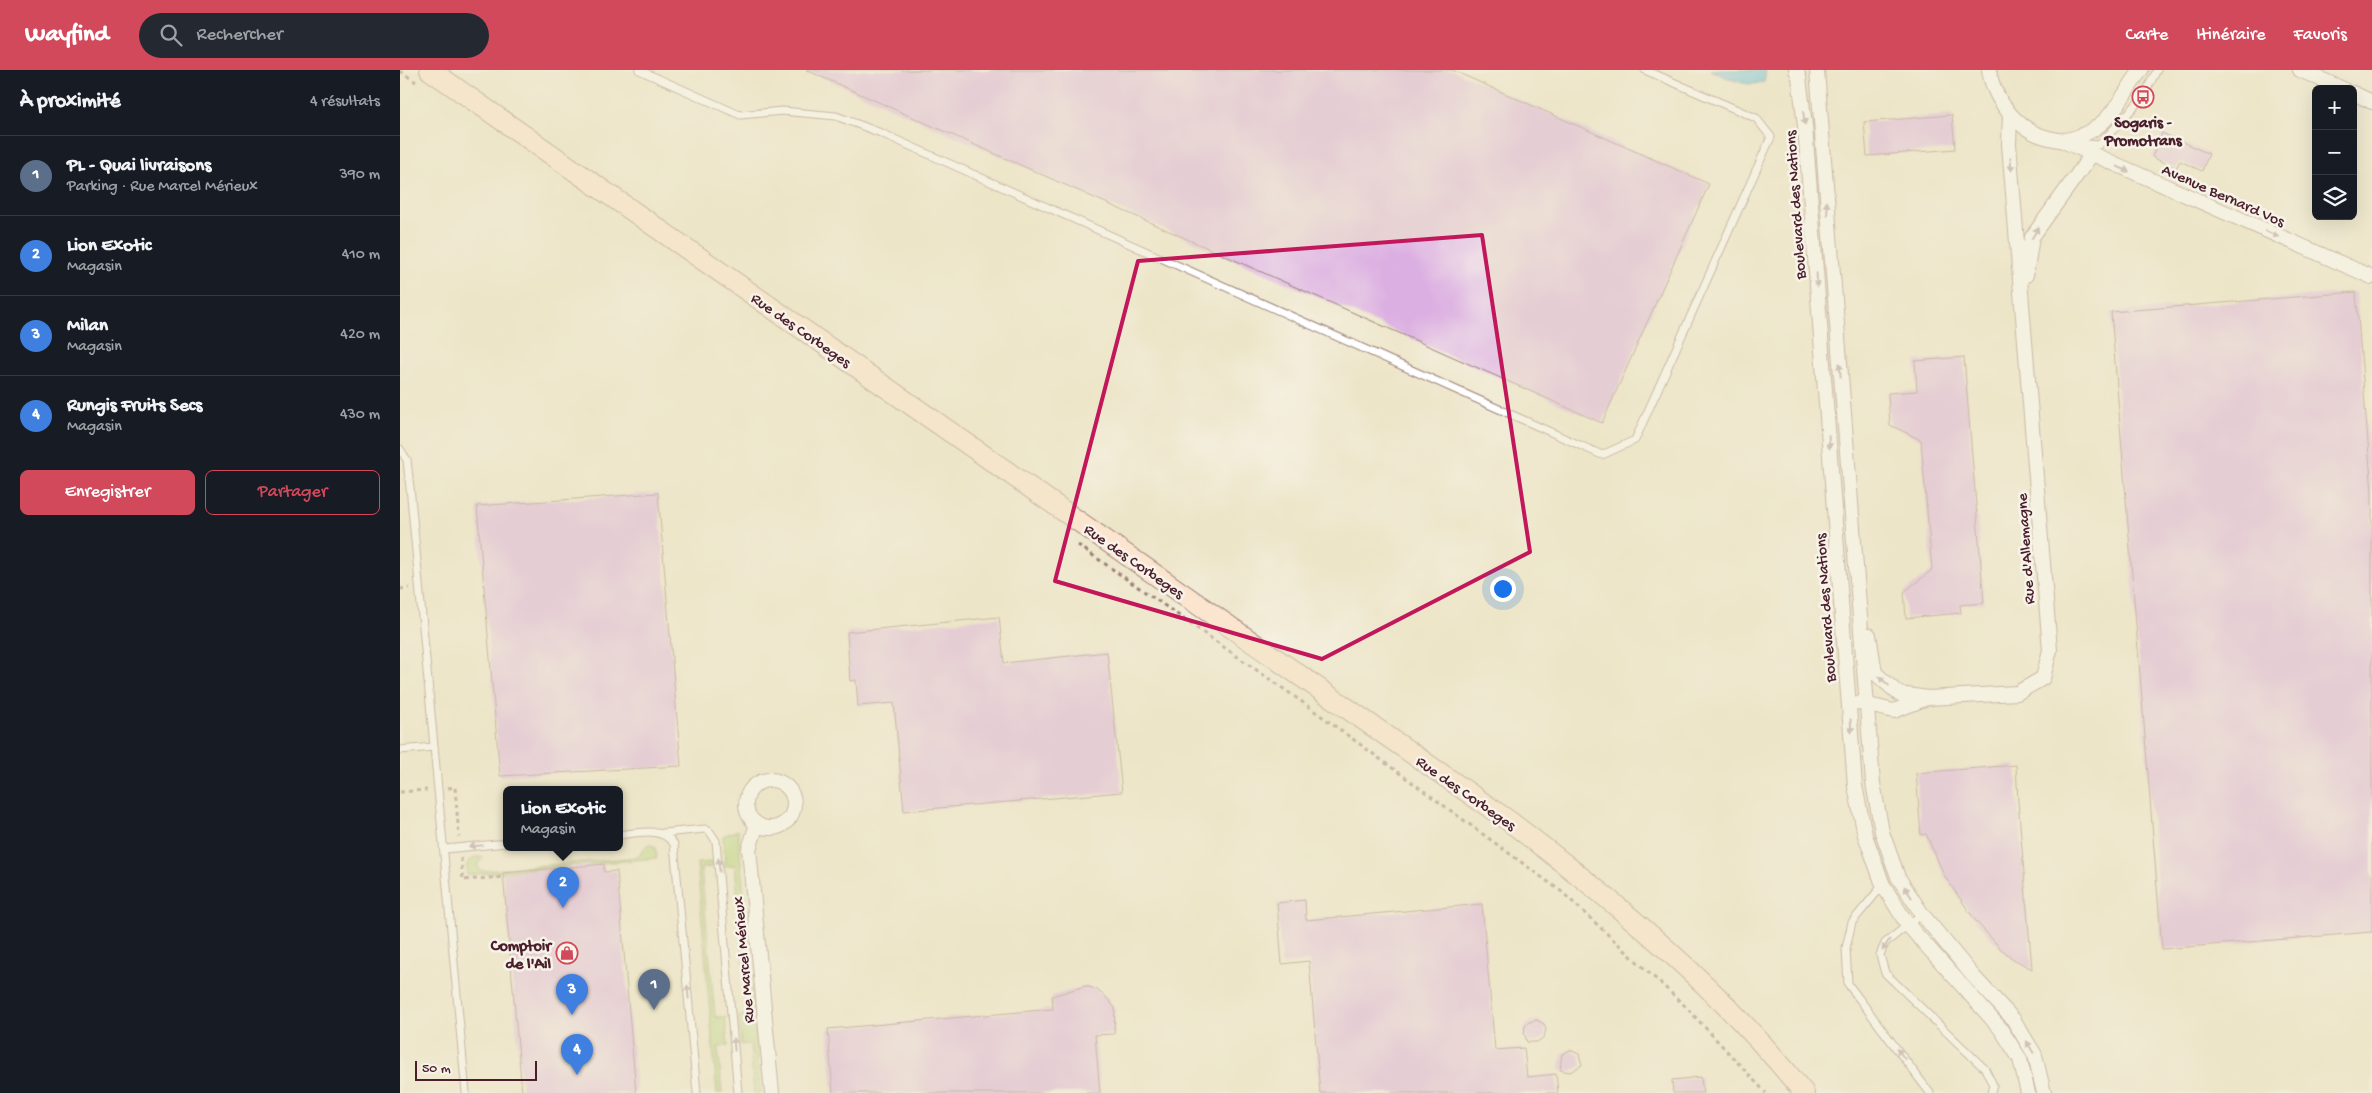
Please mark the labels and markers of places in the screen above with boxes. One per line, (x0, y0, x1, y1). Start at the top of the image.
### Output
bus stop icon: Sogaris - Promotrans (2131, 85, 2155, 109)
place label: Sogaris - Promotrans (2103, 115, 2183, 152)
pin: 2 (547, 867, 579, 908)
place label: Comptoir de l'Ail (490, 938, 553, 975)
shop icon: Comptoir de l'Ail (555, 941, 579, 965)
pin: 1 (638, 969, 670, 1010)
pin: 3 (556, 974, 588, 1015)
pin: 4 (561, 1034, 593, 1075)

